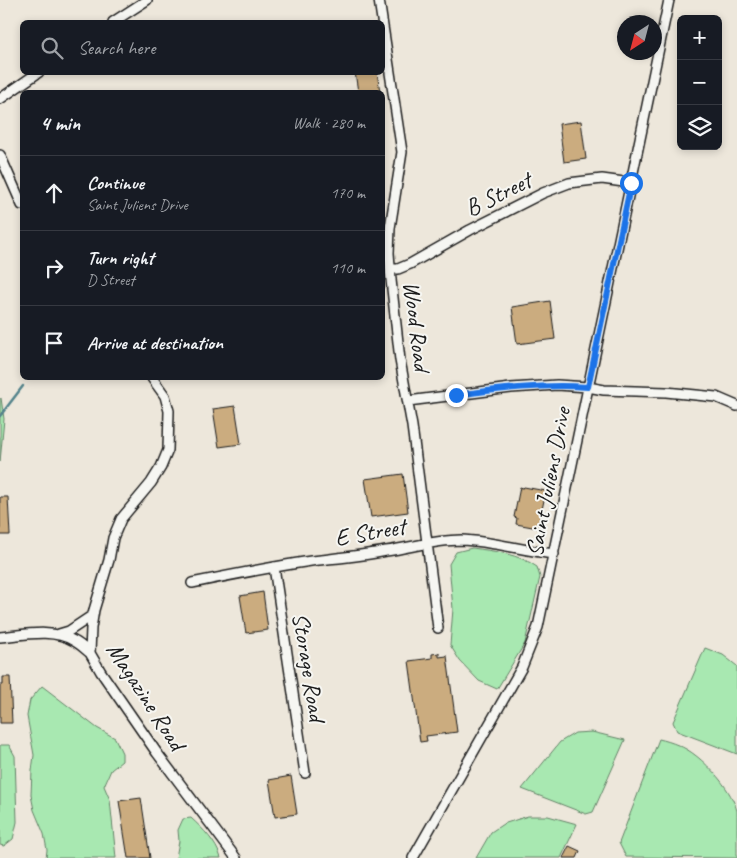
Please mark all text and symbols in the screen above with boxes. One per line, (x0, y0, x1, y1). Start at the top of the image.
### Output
north arrow (617, 15, 662, 60)
map controls (677, 15, 722, 150)
button: + (677, 15, 722, 60)
search box (20, 20, 385, 75)
icon: search (38, 34, 66, 62)
text: Search here (78, 36, 155, 60)
button: − (677, 60, 722, 105)
button: layers (677, 105, 722, 150)
text: 4 min (40, 110, 80, 136)
text: Walk · 280 m (293, 113, 365, 133)
street label: B Street (460, 164, 539, 223)
text: Continue (87, 171, 144, 195)
route start (620, 172, 643, 195)
icon: ahead (40, 179, 68, 207)
text: 170 m (331, 183, 365, 203)
text: Saint Juliens Drive (87, 195, 188, 215)
text: Turn right (87, 246, 154, 270)
icon: right (40, 254, 68, 282)
text: 110 m (331, 258, 365, 278)
text: D Street (87, 270, 135, 290)
street label: Wood Road (397, 280, 438, 376)
icon: arrive (40, 329, 68, 357)
text: Arrive at destination (87, 331, 223, 355)
route end (445, 384, 468, 407)
street label: Saint Juliens Drive (519, 403, 578, 559)
street label: E Street (333, 511, 410, 553)
street label: Storage Road (286, 611, 333, 727)
street label: Magazine Road (100, 636, 194, 759)

